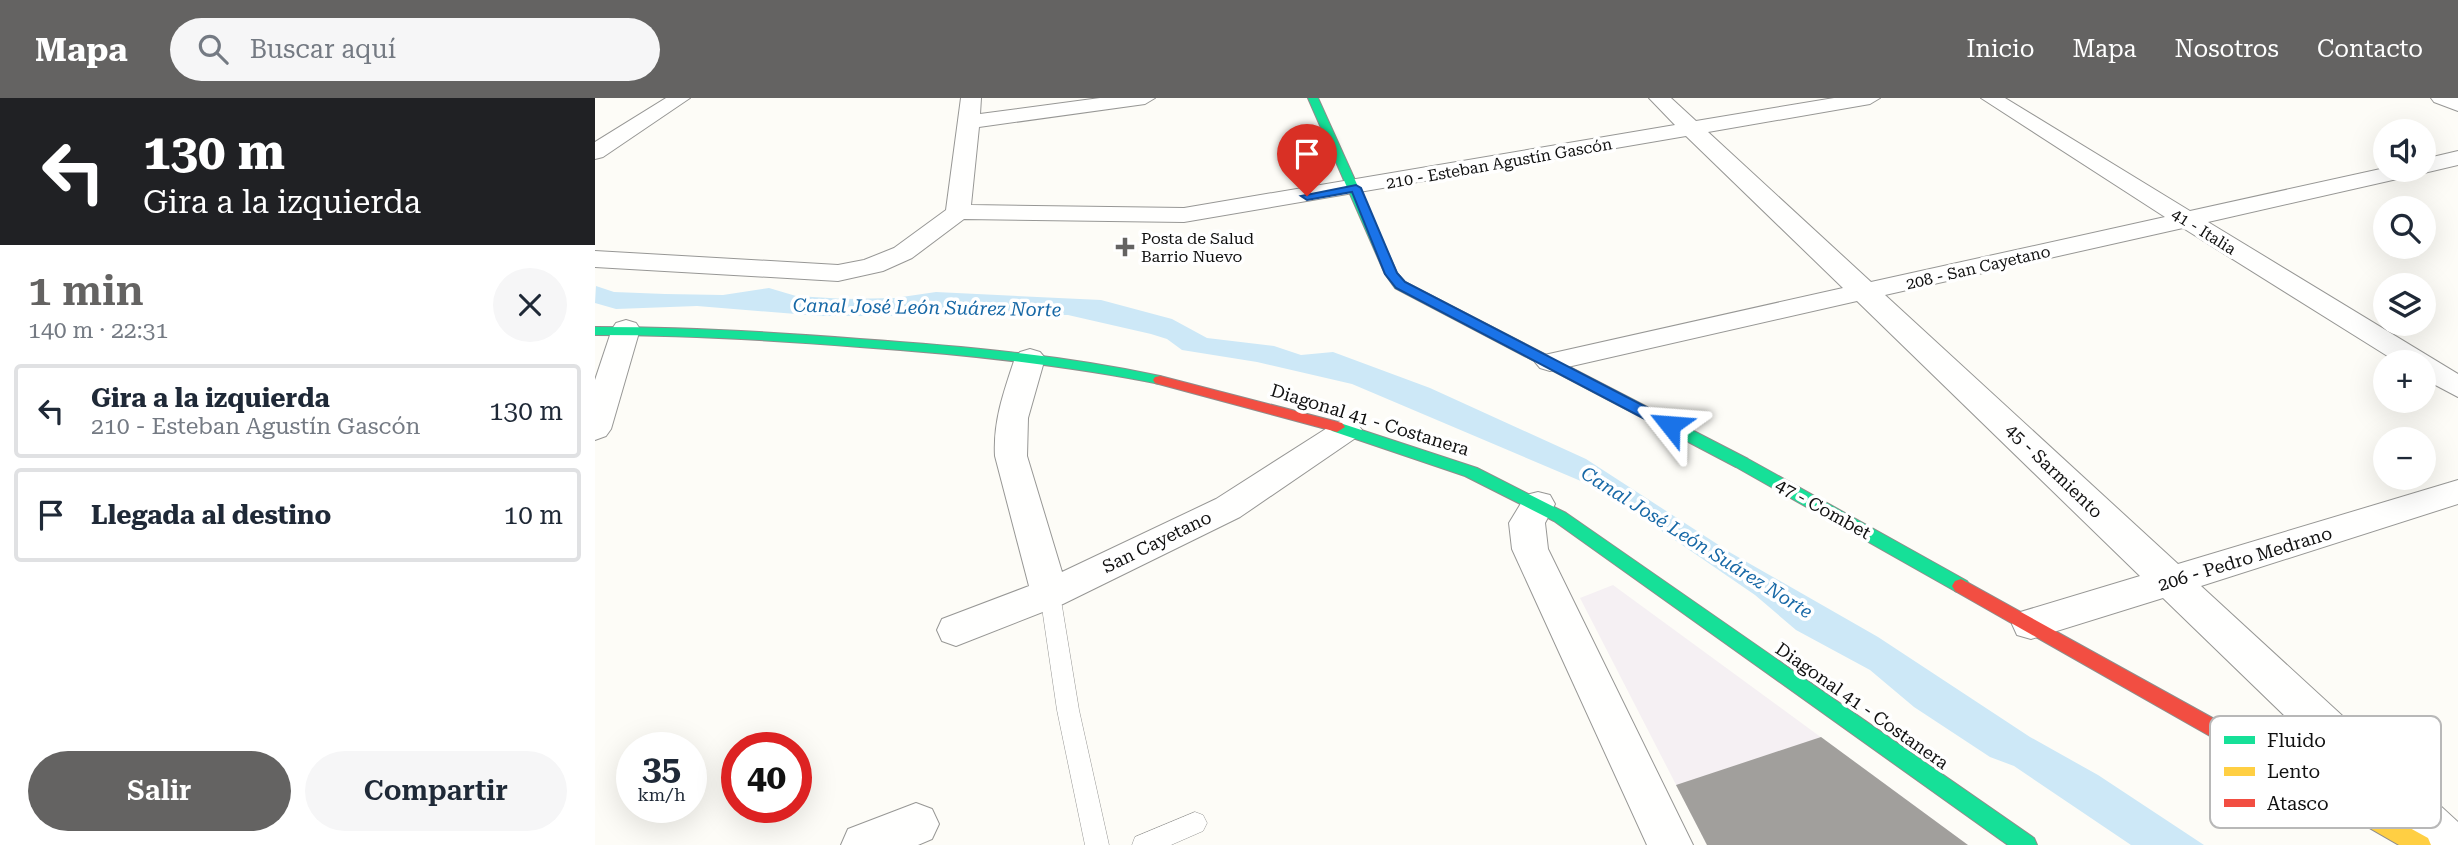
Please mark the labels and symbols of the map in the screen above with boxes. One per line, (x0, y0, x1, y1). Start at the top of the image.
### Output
pin (1277, 124, 1337, 196)
street label: 210 - Esteban Agustín Gascón (1385, 134, 1614, 193)
street label: 41 - Italia (2168, 204, 2240, 259)
place label: Posta de Salud Barrio Nuevo (1141, 229, 1254, 266)
marker: Posta de Salud Barrio Nuevo (1115, 237, 1135, 257)
street label: 208 - San Cayetano (1904, 242, 2052, 293)
water label: Canal José León Suárez Norte (793, 294, 1062, 321)
street label: Diagonal 41 - Costanera (1268, 379, 1472, 460)
position arrow (1633, 388, 1707, 462)
street label: 45 - Sarmiento (2001, 419, 2107, 522)
water label: Canal José León Suárez Norte (1577, 462, 1817, 623)
street label: 47 - Combet (1772, 474, 1875, 543)
street label: San Cayetano (1099, 506, 1215, 577)
street label: 206 - Pedro Medrano (2155, 522, 2334, 595)
street label: Diagonal 41 - Costanera (1772, 638, 1953, 774)
legend (2210, 716, 2441, 828)
text: Fluido (2267, 729, 2326, 752)
speed limit sign: 40 (721, 732, 812, 823)
text: Lento (2267, 760, 2320, 783)
text: Atasco (2267, 792, 2329, 815)

